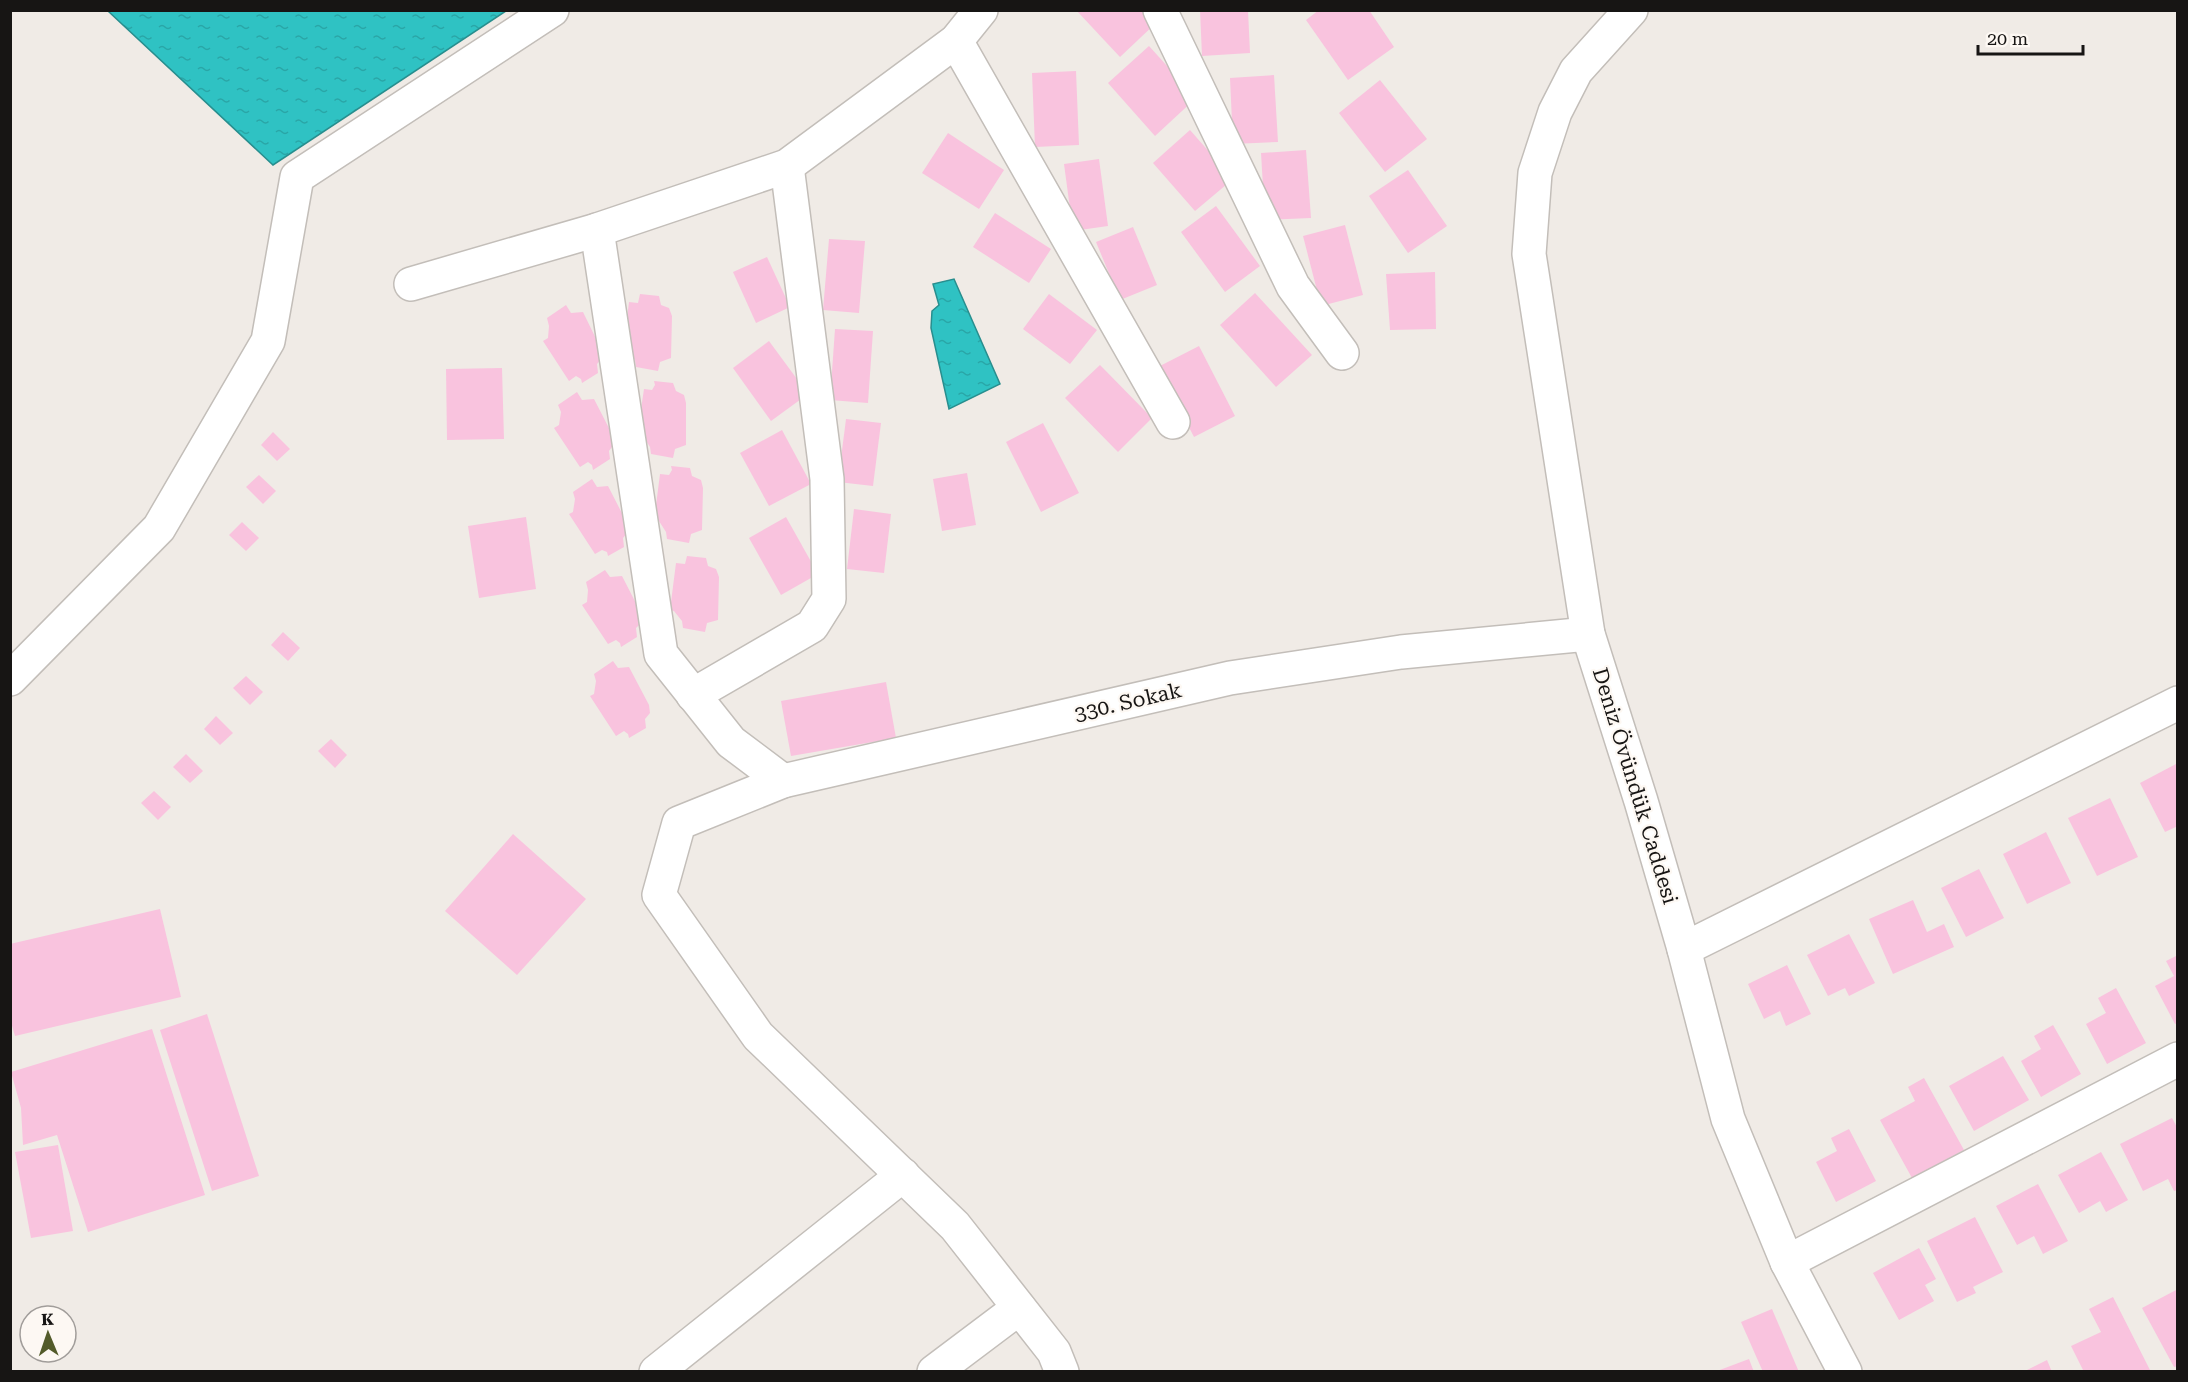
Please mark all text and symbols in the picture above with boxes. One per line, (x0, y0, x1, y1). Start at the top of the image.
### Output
scale bar (1978, 18, 2083, 56)
text: 20 m (1987, 28, 2028, 49)
street label: Deniz Övündük Caddesi (1588, 665, 1683, 907)
street label: 330. Sokak (1072, 678, 1184, 726)
north arrow (18, 1304, 78, 1364)
text: K (41, 1310, 55, 1329)

